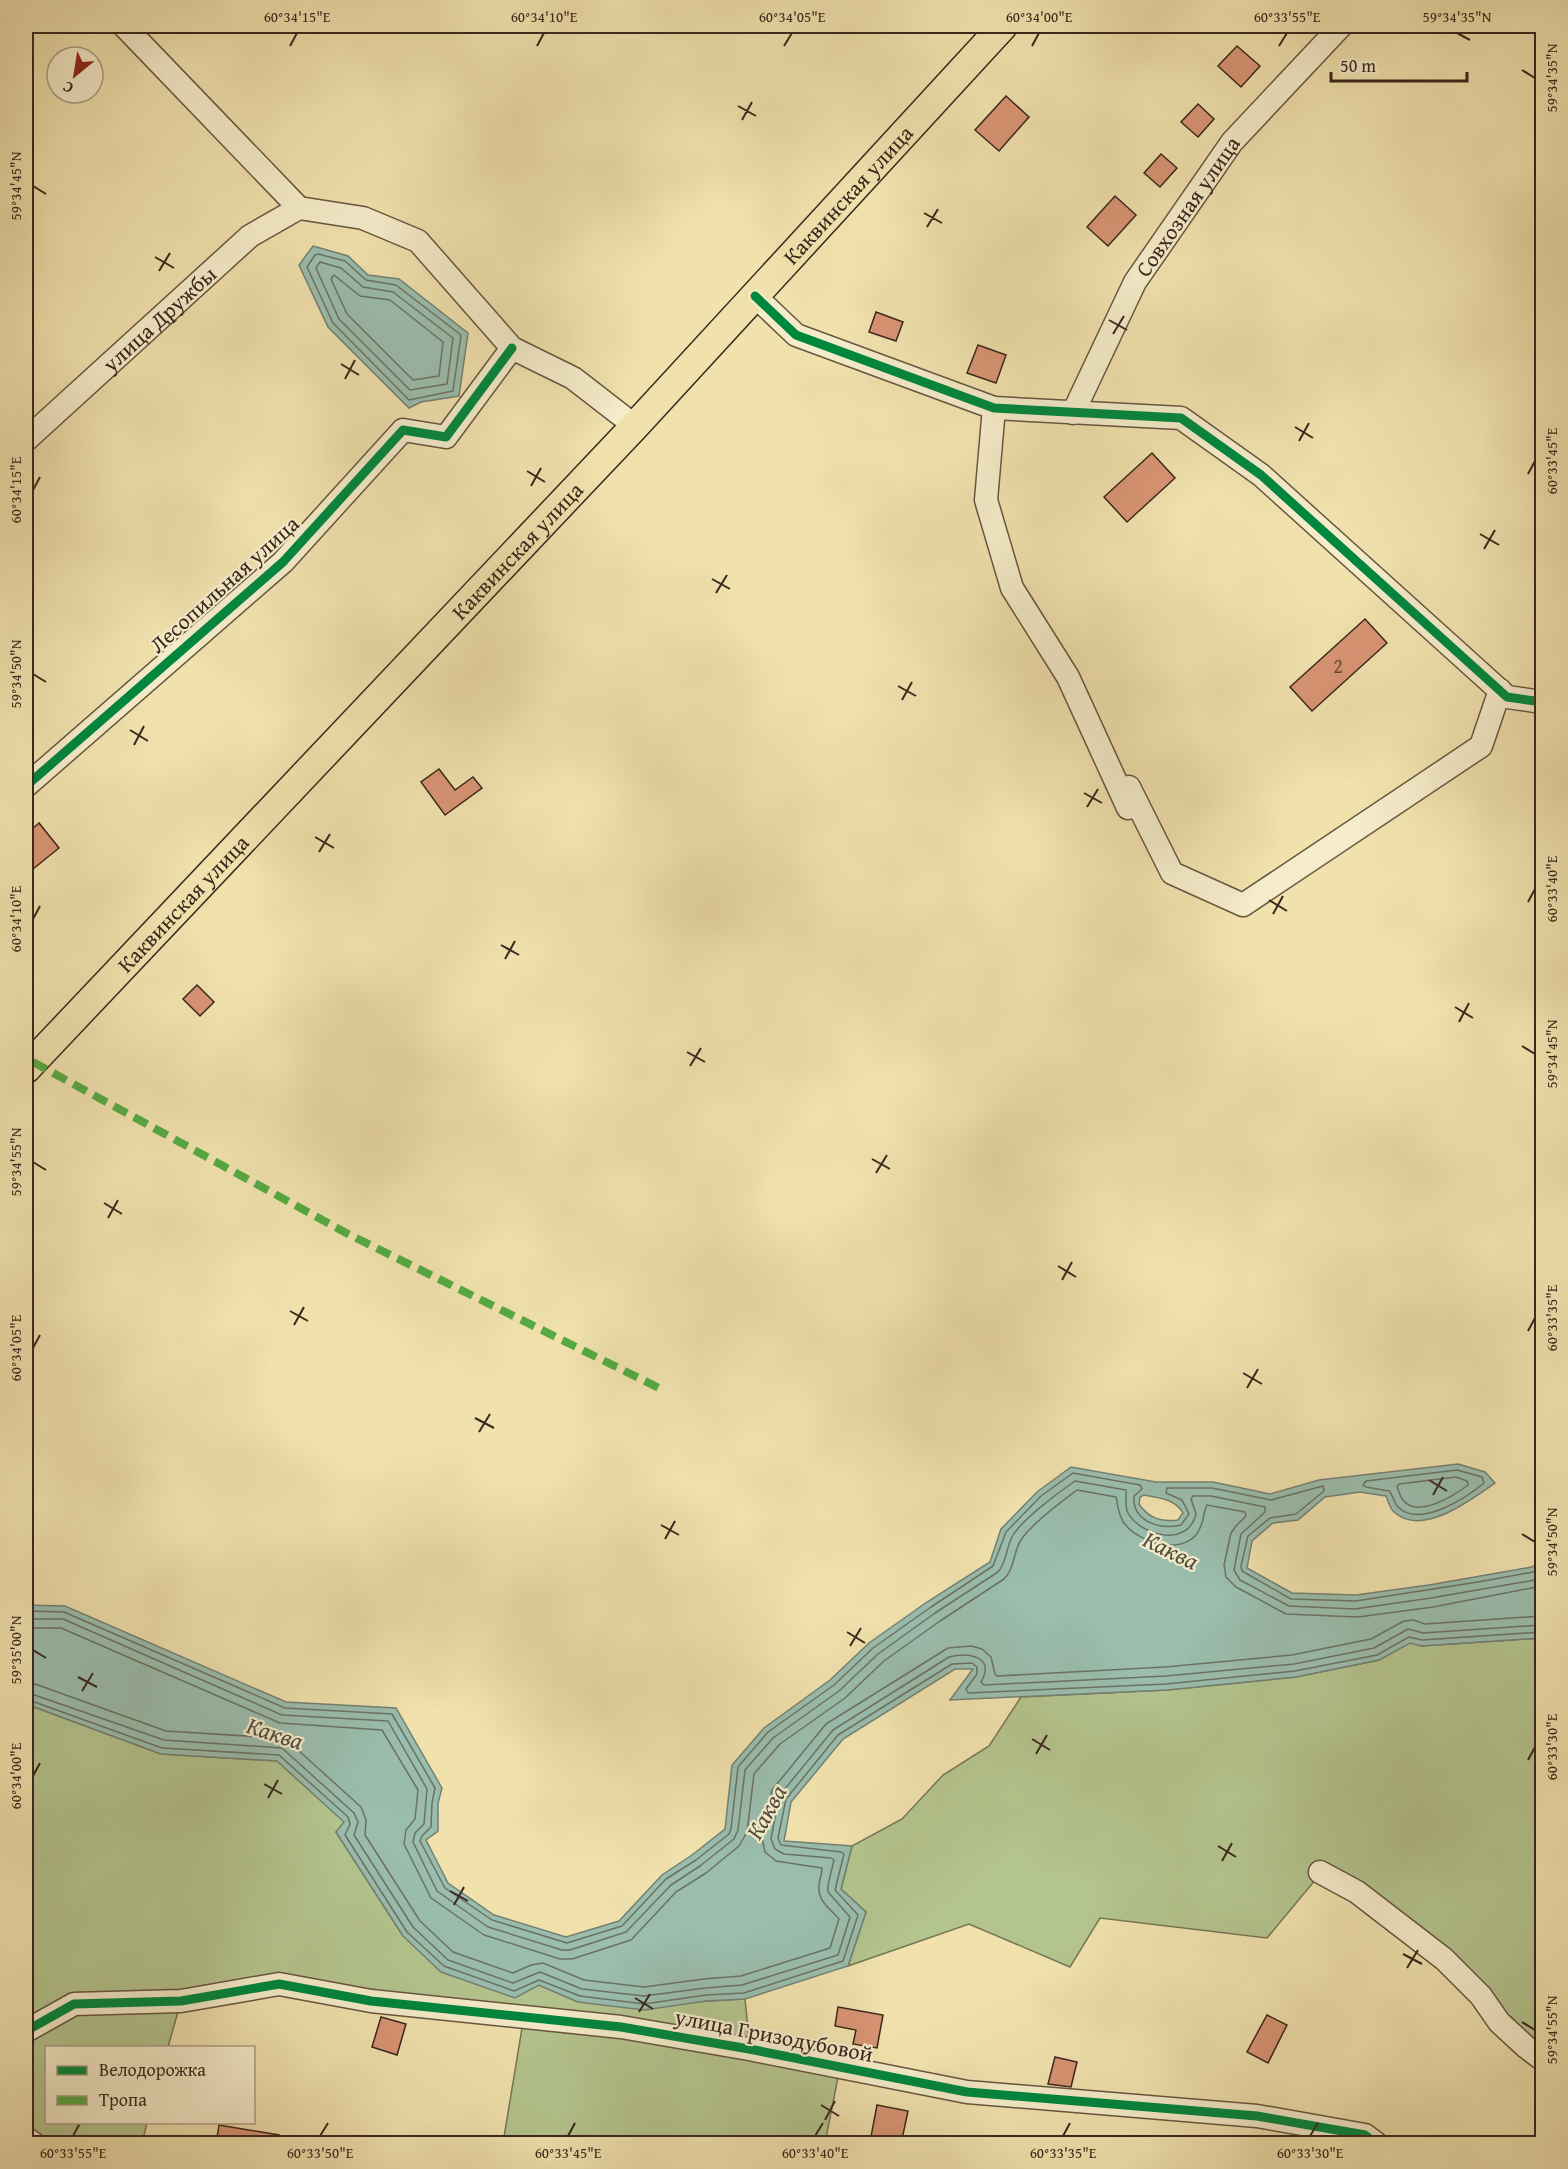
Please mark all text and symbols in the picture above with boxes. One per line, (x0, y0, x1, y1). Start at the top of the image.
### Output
text: 60°34'15"E (264, 6, 331, 27)
text: 60°34'10"E (511, 6, 578, 27)
text: 60°34'05"E (759, 6, 826, 27)
text: 60°34'00"E (1006, 6, 1073, 27)
text: 60°33'55"E (1254, 6, 1321, 27)
text: 59°34'35"N (1423, 6, 1492, 27)
text: 59°34'35"N (1541, 43, 1562, 112)
north arrow (45, 45, 105, 105)
scale bar (1331, 45, 1468, 83)
text: 50 m (1340, 52, 1376, 79)
text: С (58, 75, 77, 101)
street label: Каквинская улица (775, 117, 921, 271)
street label: Совхозная улица (1127, 129, 1248, 283)
text: 59°34'45"N (5, 151, 26, 220)
street label: улица Дружбы (94, 258, 223, 380)
text: 60°33'45"E (1541, 427, 1562, 494)
text: 60°34'15"E (5, 456, 26, 523)
street label: Каквинская улица (444, 474, 591, 627)
street label: Лесопильная улица (142, 508, 306, 660)
text: 59°34'50"N (5, 639, 26, 708)
house number: 2 (1333, 651, 1343, 680)
street label: Каквинская улица (110, 827, 256, 980)
text: 60°33'40"E (1541, 855, 1562, 922)
text: 60°34'10"E (5, 885, 26, 952)
text: 59°34'45"N (1541, 1019, 1562, 1088)
text: 59°34'55"N (5, 1127, 26, 1196)
text: 60°33'35"E (1541, 1284, 1562, 1351)
text: 60°34'05"E (5, 1314, 26, 1381)
text: 59°34'50"N (1541, 1507, 1562, 1576)
water label: Каква (1137, 1522, 1205, 1578)
text: 59°35'00"N (5, 1615, 26, 1684)
water label: Каква (242, 1707, 308, 1759)
text: 60°33'30"E (1541, 1713, 1562, 1780)
text: 60°34'00"E (5, 1742, 26, 1809)
water label: Каква (737, 1778, 795, 1846)
text: 59°34'55"N (1541, 1995, 1562, 2064)
street label: улица Гризодубовой (671, 2000, 876, 2070)
legend (45, 2046, 255, 2124)
text: Велодорожка (99, 2056, 206, 2083)
text: Тропа (99, 2086, 147, 2113)
text: 60°33'55"E (40, 2142, 107, 2163)
text: 60°33'50"E (287, 2142, 354, 2163)
text: 60°33'45"E (535, 2142, 602, 2163)
text: 60°33'40"E (782, 2142, 849, 2163)
text: 60°33'35"E (1030, 2142, 1097, 2163)
text: 60°33'30"E (1277, 2142, 1344, 2163)

